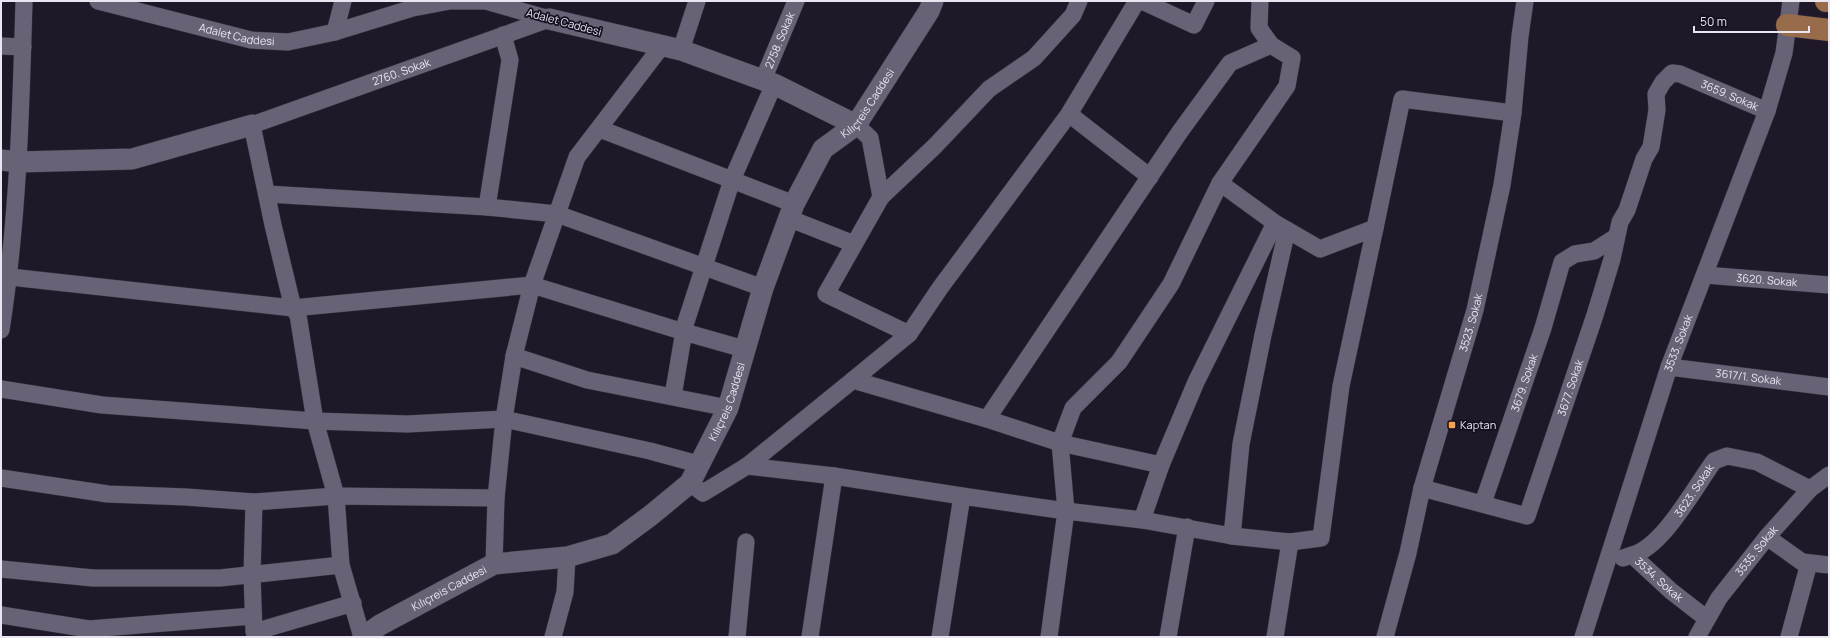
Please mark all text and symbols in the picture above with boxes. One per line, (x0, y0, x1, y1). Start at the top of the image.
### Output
street label: Adalet Caddesi (525, 4, 603, 39)
scale bar (1694, 8, 1809, 34)
street label: 2758. Sokak (761, 9, 798, 71)
text: 50 m (1700, 13, 1727, 30)
street label: Adalet Caddesi (197, 19, 275, 48)
street label: 2760. Sokak (370, 54, 433, 89)
street label: Kılıçreis Caddesi (837, 65, 897, 141)
street label: 3659. Sokak (1699, 76, 1762, 114)
street label: 3620. Sokak (1736, 270, 1799, 289)
street label: 3523. Sokak (1455, 292, 1485, 353)
street label: 3533. Sokak (1660, 312, 1696, 373)
street label: 3679. Sokak (1507, 351, 1541, 414)
street label: 3677. Sokak (1553, 357, 1587, 418)
street label: Kılıçreis Caddesi (705, 361, 748, 443)
street label: 3617/1. Sokak (1715, 365, 1783, 388)
place label: Kaptan (1460, 417, 1496, 432)
marker: Kaptan (1447, 420, 1457, 430)
street label: 3623. Sokak (1670, 460, 1717, 520)
street label: 3535. Sokak (1731, 522, 1781, 579)
street label: 3534. Sokak (1632, 553, 1687, 605)
street label: Kılıçreis Caddesi (409, 561, 489, 614)

